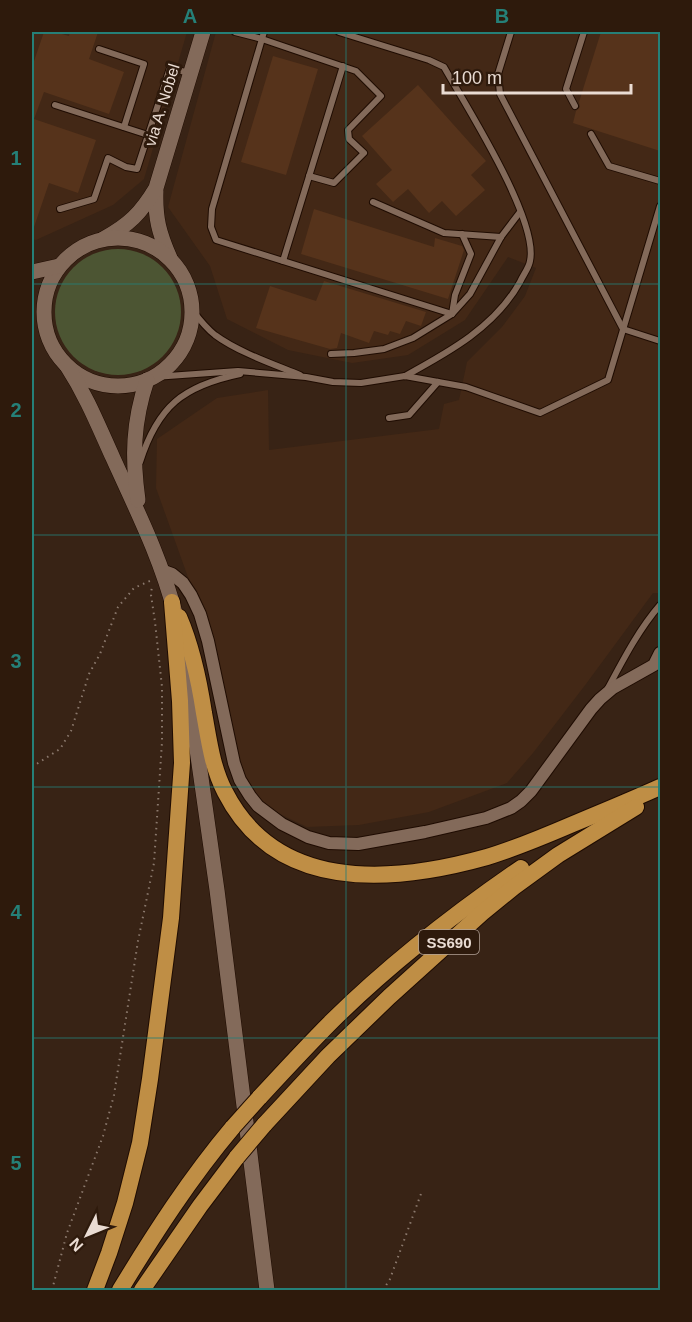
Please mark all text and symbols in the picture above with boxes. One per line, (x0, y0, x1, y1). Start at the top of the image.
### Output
text: A (183, 5, 197, 27)
text: B (495, 5, 509, 27)
scale bar (443, 57, 630, 95)
street label: via A. Nobel (141, 62, 183, 148)
text: 100 m (452, 68, 502, 88)
text: 1 (10, 147, 22, 169)
text: 2 (10, 399, 22, 421)
text: 3 (10, 650, 22, 672)
text: 4 (10, 901, 22, 923)
road number: SS690 (419, 930, 479, 954)
text: 5 (10, 1152, 22, 1174)
north arrow (57, 1205, 117, 1265)
text: N (66, 1235, 87, 1255)

